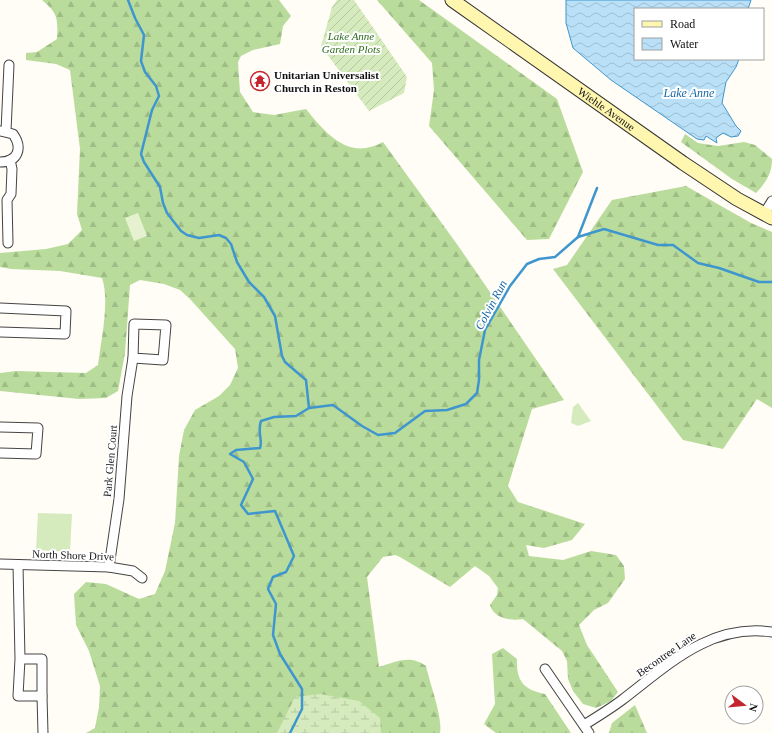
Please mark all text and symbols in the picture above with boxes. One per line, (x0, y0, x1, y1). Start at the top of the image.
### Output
legend (634, 8, 764, 60)
text: Road (670, 17, 695, 31)
park label: Lake Anne Garden Plots (322, 30, 380, 55)
text: Water (670, 37, 698, 51)
place label: Unitarian Universalist Church in Reston (274, 69, 379, 94)
temple icon: Unitarian Universalist Church in Reston (249, 70, 271, 92)
street label: Wiehle Avenue (576, 85, 637, 133)
water label: Lake Anne (663, 86, 715, 100)
water label: Colvin Run (472, 278, 510, 332)
street label: Park Glen Court (101, 425, 119, 497)
street label: North Shore Drive (32, 548, 114, 562)
street label: Becontree Lane (634, 629, 698, 679)
north arrow (724, 685, 764, 725)
text: N (747, 702, 760, 713)

